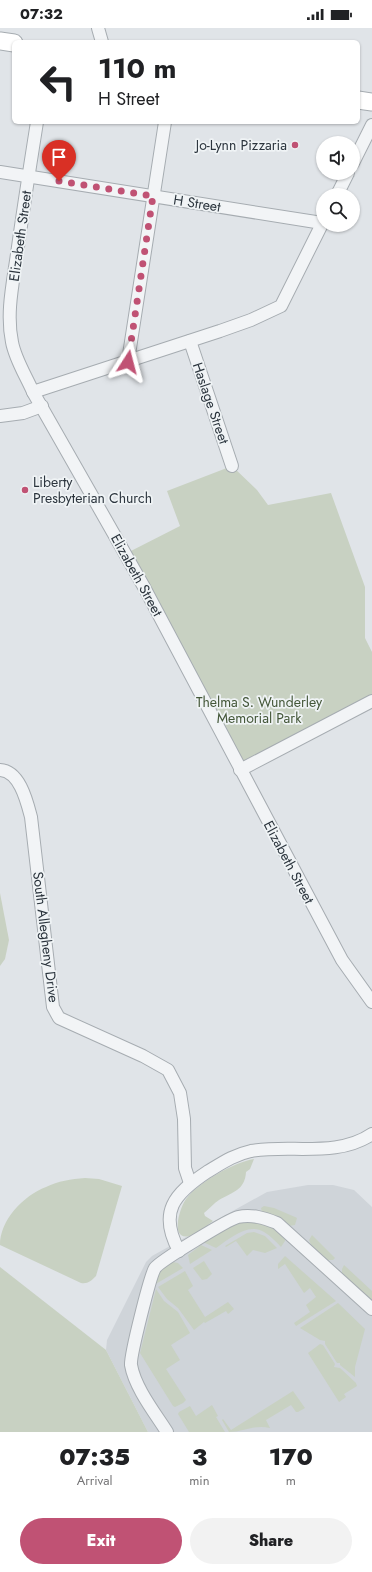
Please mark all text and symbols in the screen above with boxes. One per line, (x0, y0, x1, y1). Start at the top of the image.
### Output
text: 07:32 (20, 3, 63, 25)
text: 110 m (98, 48, 176, 89)
icon: left (32, 56, 84, 108)
text: H Street (98, 86, 159, 112)
place label: Jo-Lynn Pizzaria (194, 135, 287, 155)
map controls (316, 136, 360, 232)
button: sound (316, 136, 360, 180)
pin (42, 140, 76, 181)
marker: Jo-Lynn Pizzaria (290, 140, 300, 150)
icon: arrive (48, 146, 70, 168)
button: search (316, 188, 360, 232)
street label: Elizabeth Street (4, 189, 36, 283)
street label: H Street (172, 189, 223, 217)
position arrow (107, 341, 149, 383)
street label: Haslage Street (188, 359, 235, 447)
place label: Liberty Presbyterian Church (33, 472, 152, 508)
marker: Liberty Presbyterian Church (20, 485, 30, 495)
street label: Elizabeth Street (106, 530, 168, 620)
park label: Thelma S. Wunderley Memorial Park (196, 692, 323, 728)
street label: Elizabeth Street (259, 817, 320, 908)
street label: South Allegheny Drive (28, 870, 64, 1004)
text: 07:35 (59, 1439, 130, 1474)
text: 3 (192, 1439, 207, 1474)
text: 170 (269, 1439, 313, 1474)
text: Arrival (77, 1471, 113, 1490)
text: min (189, 1471, 210, 1490)
text: m (286, 1471, 296, 1490)
button: Exit (20, 1518, 182, 1564)
button: Share (190, 1518, 352, 1564)

